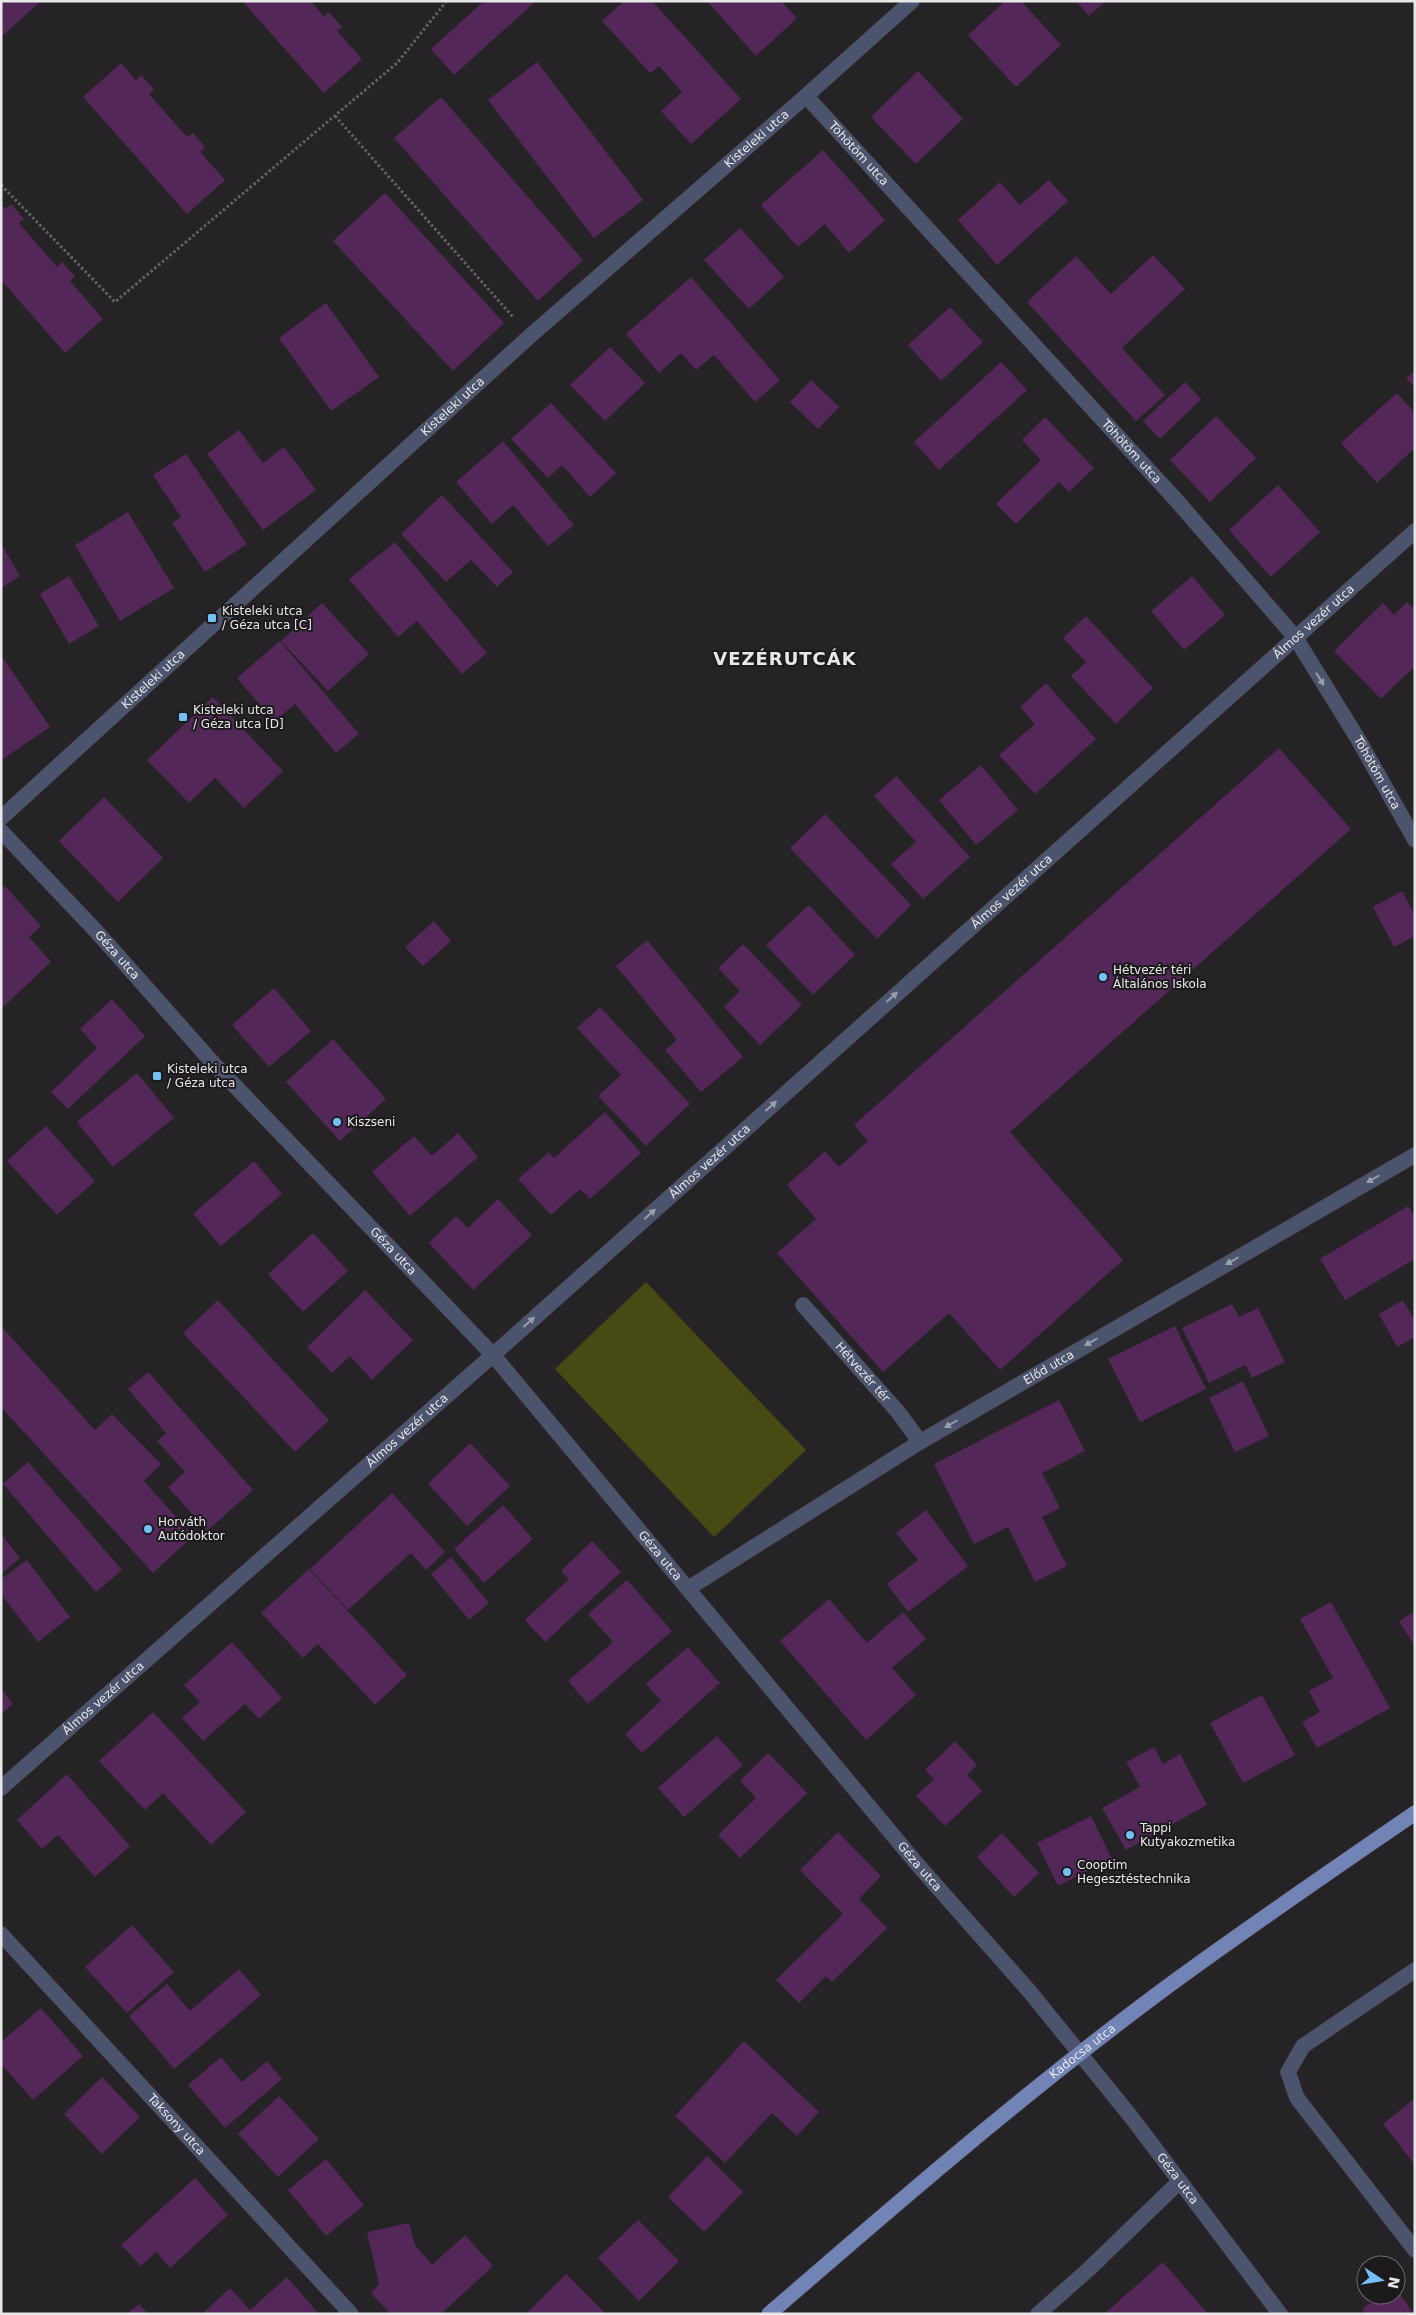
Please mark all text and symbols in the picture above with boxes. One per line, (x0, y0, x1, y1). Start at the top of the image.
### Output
street label: Kisteleki utca (722, 107, 792, 171)
street label: Töhötöm utca (825, 118, 892, 188)
street label: Kisteleki utca (418, 374, 487, 439)
street label: Töhötöm utca (1098, 416, 1164, 486)
street label: Álmos vezér utca (1270, 582, 1357, 661)
place label: Kisteleki utca / Géza utca [C] (222, 604, 312, 632)
marker: Kisteleki utca / Géza utca [C] (206, 612, 218, 624)
street label: Kisteleki utca (119, 647, 188, 712)
district label: VEZÉRUTCÁK (713, 648, 857, 669)
one-way arrow (1316, 672, 1325, 685)
place label: Kisteleki utca / Géza utca [D] (193, 703, 284, 731)
marker: Kisteleki utca / Géza utca [D] (177, 711, 189, 723)
street label: Töhötöm utca (1350, 733, 1403, 812)
street label: Álmos vezér utca (968, 852, 1055, 931)
street label: Géza utca (92, 928, 143, 982)
place label: Hétvezér téri Általános Iskola (1113, 963, 1207, 991)
marker: Hétvezér téri Általános Iskola (1097, 971, 1109, 983)
one-way arrow (886, 991, 898, 1003)
place label: Kisteleki utca / Géza utca (167, 1062, 248, 1090)
marker: Kisteleki utca / Géza utca (151, 1070, 163, 1082)
one-way arrow (765, 1100, 778, 1111)
place label: Kiszseni (347, 1115, 395, 1129)
marker: Kiszseni (331, 1116, 343, 1128)
street label: Álmos vezér utca (666, 1121, 753, 1201)
one-way arrow (1365, 1175, 1380, 1183)
one-way arrow (644, 1208, 656, 1220)
street label: Géza utca (367, 1224, 419, 1278)
one-way arrow (1225, 1256, 1239, 1265)
one-way arrow (523, 1317, 536, 1328)
one-way arrow (1084, 1338, 1099, 1346)
street label: Hétvezér tér (833, 1340, 893, 1405)
street label: Előd utca (1021, 1347, 1076, 1388)
street label: Álmos vezér utca (363, 1391, 451, 1470)
one-way arrow (944, 1419, 957, 1428)
place label: Horváth Autódoktor (158, 1515, 225, 1543)
marker: Horváth Autódoktor (142, 1523, 154, 1535)
street label: Géza utca (635, 1528, 685, 1583)
street label: Álmos vezér utca (59, 1659, 147, 1738)
place label: Tappi Kutyakozmetika (1139, 1821, 1235, 1849)
marker: Tappi Kutyakozmetika (1124, 1829, 1136, 1841)
street label: Géza utca (895, 1839, 945, 1894)
place label: Cooptim Hegesztéstechnika (1077, 1858, 1191, 1886)
marker: Cooptim Hegesztéstechnika (1061, 1866, 1073, 1878)
street label: Kadocsa utca (1047, 2021, 1118, 2082)
street label: Taksony utca (144, 2090, 208, 2158)
street label: Géza utca (1154, 2150, 1201, 2207)
north arrow (1356, 2255, 1406, 2305)
text: N (1385, 2275, 1403, 2290)

